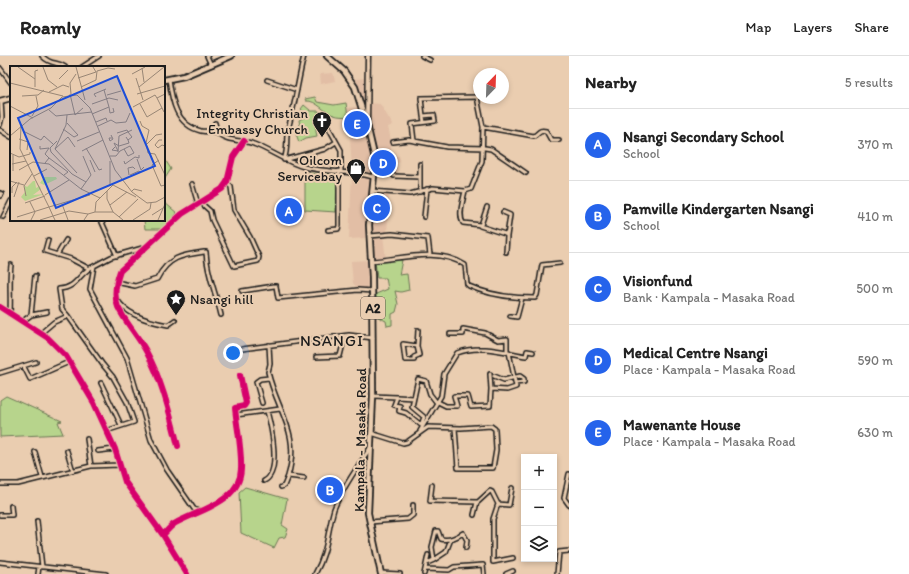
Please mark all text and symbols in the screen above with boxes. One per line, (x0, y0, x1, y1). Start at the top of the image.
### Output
text: Roamly (20, 16, 81, 39)
text: Map (746, 19, 771, 36)
text: Layers (793, 19, 832, 36)
text: Share (854, 19, 889, 36)
inset map (10, 66, 165, 221)
north arrow (473, 68, 509, 104)
text: Nearby (585, 72, 637, 92)
text: 5 results (845, 75, 893, 90)
place label: Integrity Christian Embassy Church (196, 105, 309, 138)
pin: E (344, 109, 370, 139)
church icon: Integrity Christian Embassy Church (311, 110, 333, 138)
text: Nsangi Secondary School (623, 128, 784, 146)
text: A (594, 137, 602, 152)
text: 370 m (858, 137, 893, 152)
text: School (623, 146, 660, 161)
pin: D (370, 148, 396, 178)
place label: Oilcom Servicebay (277, 152, 342, 185)
shop icon: Oilcom Servicebay (345, 157, 367, 185)
pin: C (364, 193, 390, 223)
pin: A (276, 196, 302, 226)
text: Pamville Kindergarten Nsangi (623, 200, 814, 218)
text: B (594, 209, 602, 224)
text: 410 m (857, 209, 893, 224)
text: School (623, 218, 660, 233)
text: Visionfund (623, 272, 692, 290)
text: C (594, 281, 602, 296)
text: 500 m (856, 281, 893, 296)
place icon: Nsangi hill (165, 288, 187, 316)
text: Bank · Kampala - Masaka Road (623, 290, 795, 305)
place label: Nsangi hill (190, 291, 253, 308)
road number: A2 (361, 297, 385, 319)
district label: NSANGI (300, 331, 364, 350)
your location (223, 343, 243, 363)
text: Medical Centre Nsangi (623, 344, 768, 362)
text: D (594, 353, 602, 368)
text: 590 m (858, 353, 893, 368)
text: Place · Kampala - Masaka Road (623, 362, 796, 377)
street label: Kampala - Masaka Road (351, 368, 370, 512)
text: Mawenante House (623, 416, 741, 434)
text: E (594, 425, 602, 440)
text: 630 m (857, 425, 893, 440)
text: Place · Kampala - Masaka Road (623, 434, 796, 449)
map controls (521, 454, 557, 562)
button: + (521, 454, 557, 490)
pin: B (317, 475, 343, 505)
button: − (521, 490, 557, 526)
button: layers (521, 526, 557, 562)

